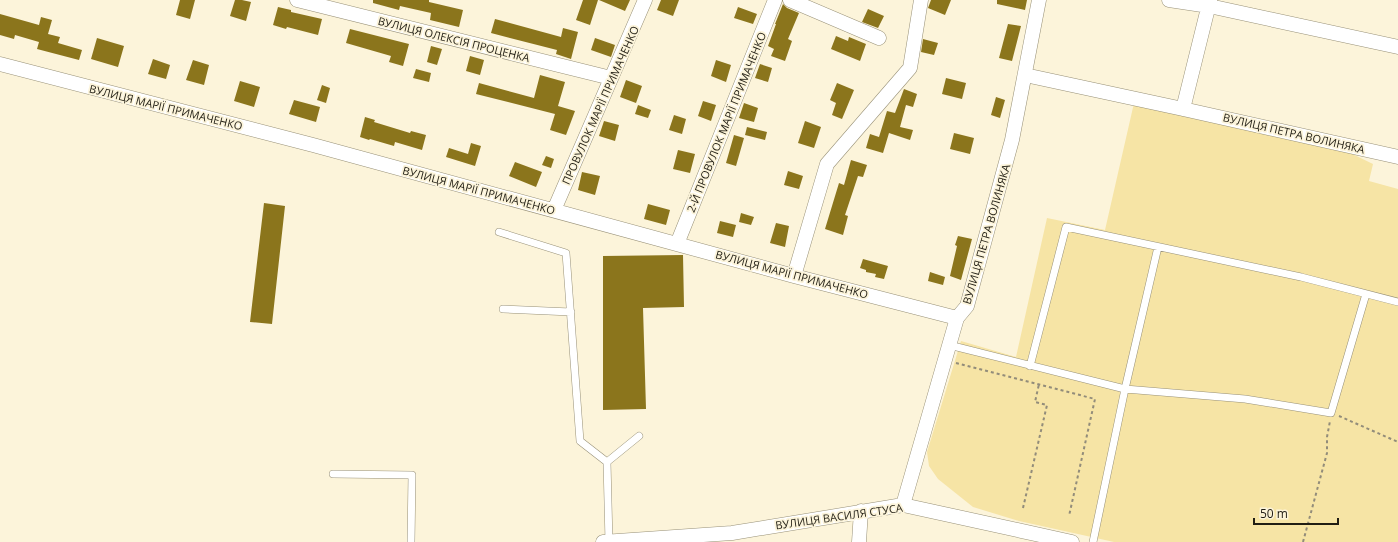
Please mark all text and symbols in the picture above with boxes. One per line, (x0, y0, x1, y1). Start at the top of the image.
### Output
street label: ВУЛИЦЯ ОЛЕКСІЯ ПРОЦЕНКА (376, 13, 532, 65)
street label: ПРОВУЛОК МАРІЇ ПРИМАЧЕНКО (558, 23, 642, 187)
street label: 2-Й ПРОВУЛОК МАРІЇ ПРИМАЧЕНКО (683, 30, 769, 214)
street label: ВУЛИЦЯ МАРІЇ ПРИМАЧЕНКО (88, 81, 244, 133)
street label: ВУЛИЦЯ ПЕТРА ВОЛИНЯКА (1222, 109, 1366, 157)
street label: ВУЛИЦЯ МАРІЇ ПРИМАЧЕНКО (401, 162, 557, 218)
street label: ВУЛИЦЯ ПЕТРА ВОЛИНЯКА (959, 162, 1013, 306)
street label: ВУЛИЦЯ МАРІЇ ПРИМАЧЕНКО (714, 246, 870, 302)
street label: ВУЛИЦЯ ВАСИЛЯ СТУСА (774, 500, 904, 532)
scale bar (1254, 500, 1338, 526)
text: 50 m (1260, 505, 1288, 522)

